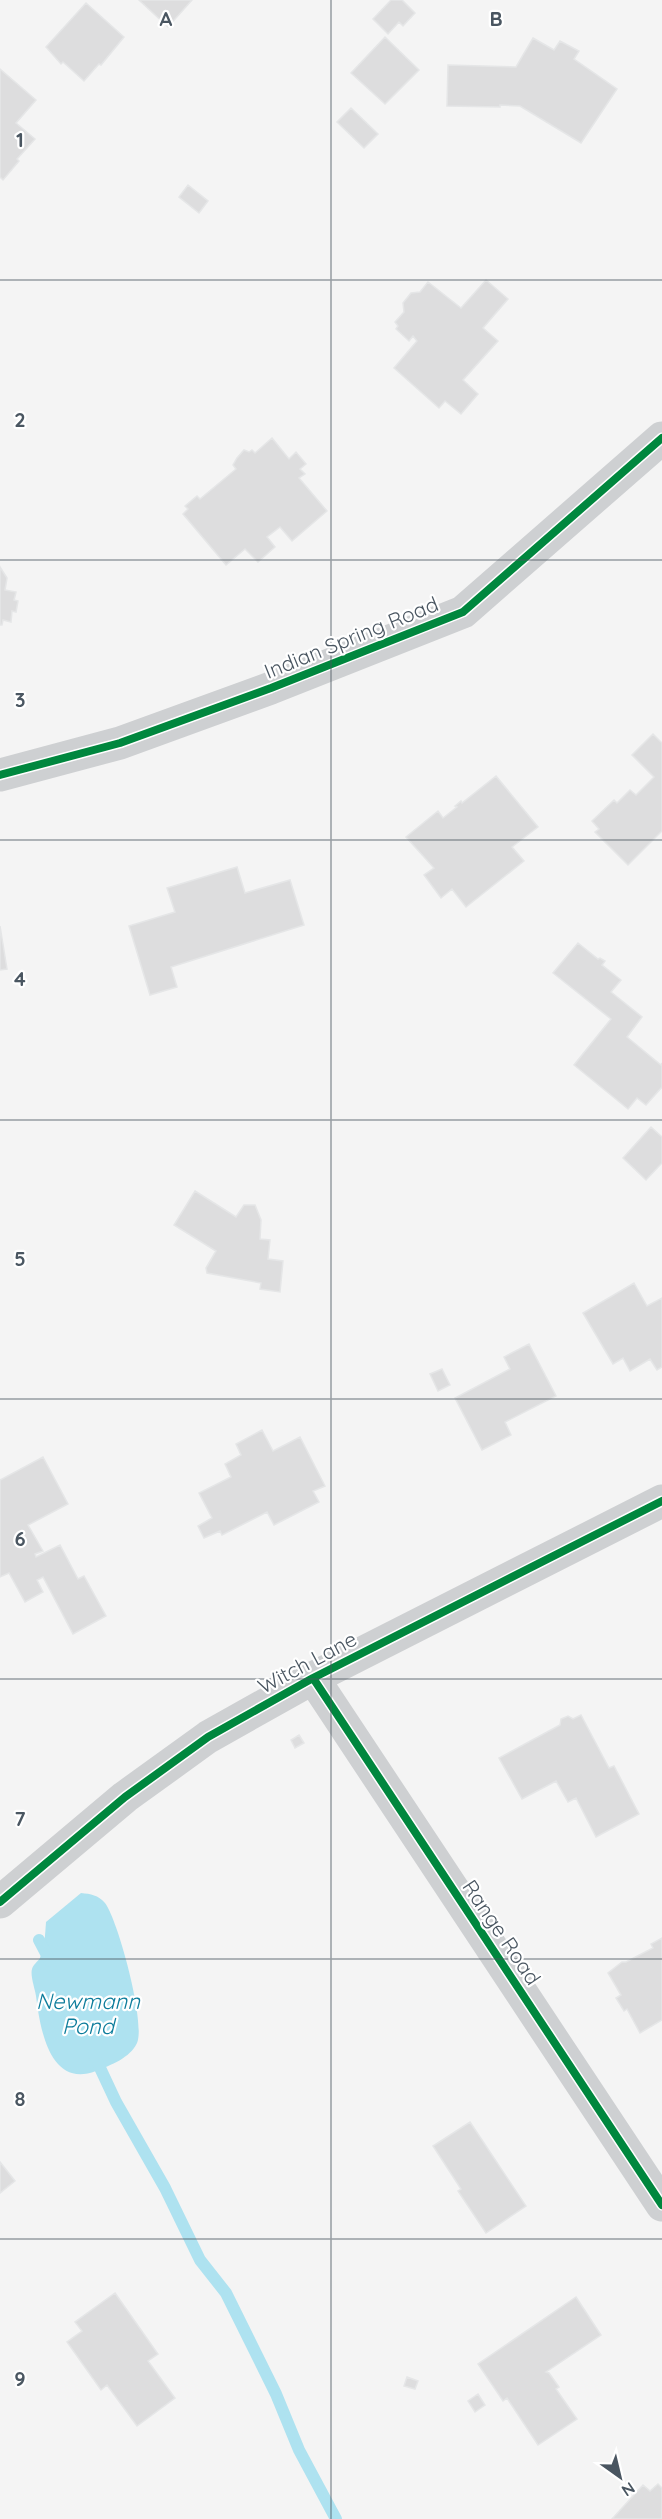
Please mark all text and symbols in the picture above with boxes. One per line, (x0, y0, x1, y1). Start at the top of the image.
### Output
text: A (160, 6, 173, 31)
text: B (489, 6, 503, 31)
text: 1 (16, 127, 24, 152)
text: 2 (14, 407, 26, 432)
street label: Indian Spring Road (260, 590, 442, 684)
text: 3 (15, 687, 25, 712)
text: 4 (14, 966, 26, 991)
text: 5 (14, 1246, 26, 1271)
text: 6 (14, 1526, 26, 1551)
street label: Witch Lane (253, 1625, 361, 1699)
text: 7 (15, 1806, 26, 1831)
street label: Range Road (457, 1874, 547, 1990)
water label: Newmann Pond (36, 1987, 141, 2040)
text: 8 (15, 2086, 26, 2111)
text: 9 (14, 2366, 26, 2391)
north arrow (590, 2447, 650, 2507)
text: N (618, 2478, 639, 2501)

